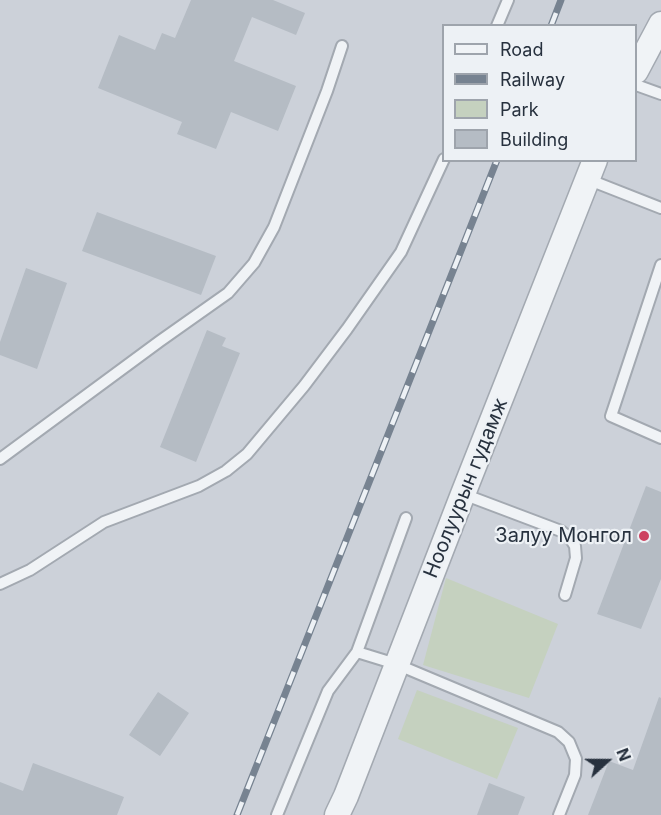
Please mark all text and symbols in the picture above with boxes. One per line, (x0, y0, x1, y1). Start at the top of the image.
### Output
legend (442, 24, 637, 162)
text: Road (500, 39, 543, 60)
text: Railway (500, 69, 565, 90)
text: Park (500, 99, 539, 120)
text: Building (500, 129, 568, 150)
street label: Ноолуурын гудамж (419, 395, 513, 581)
place label: Залуу Монгол (495, 524, 632, 548)
marker: Залуу Монгол (637, 529, 651, 543)
north arrow (577, 731, 637, 791)
text: N (612, 745, 635, 764)

